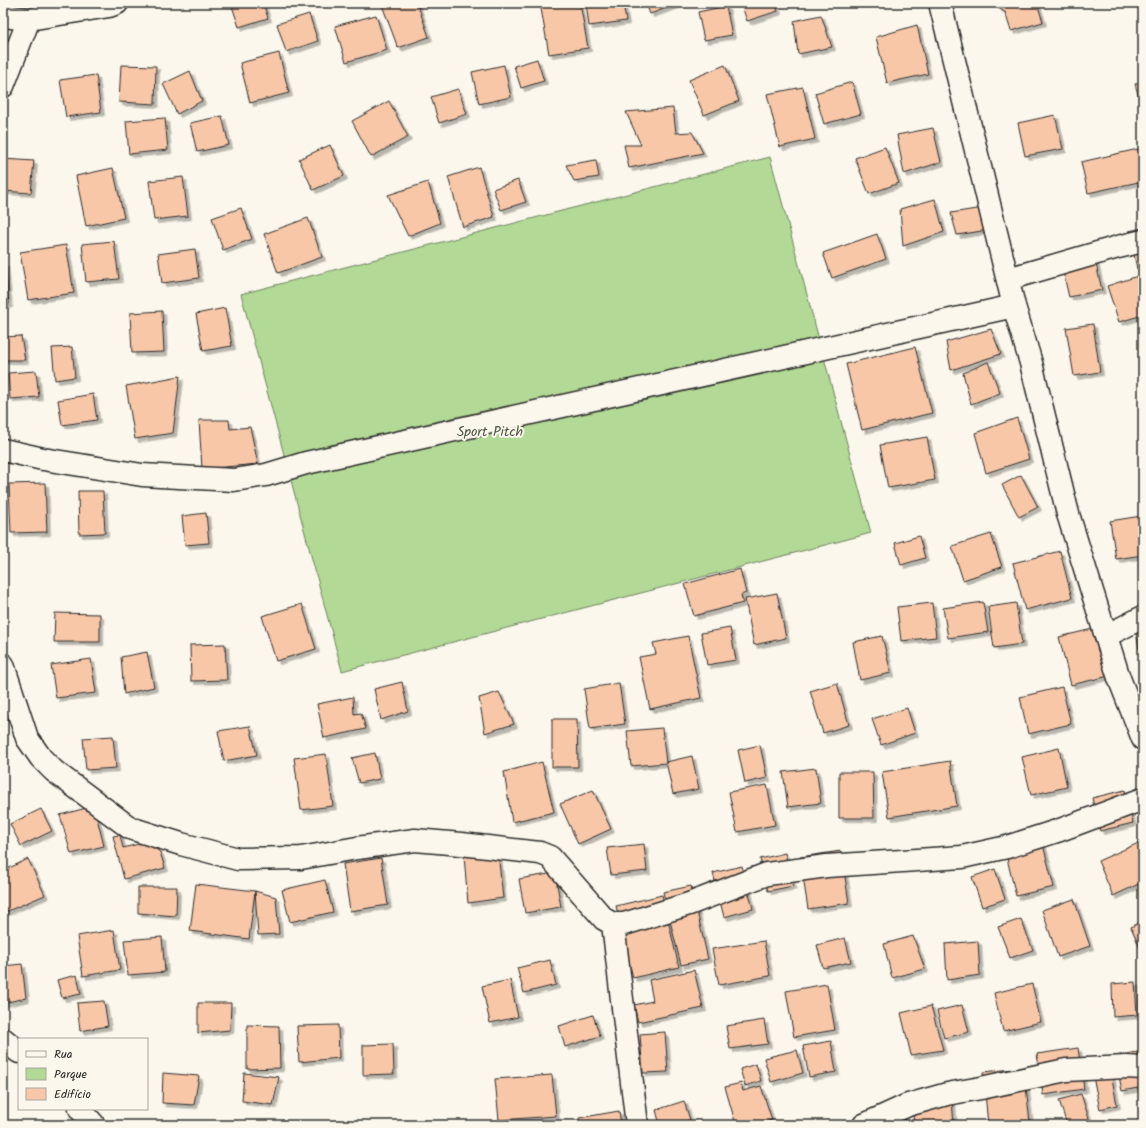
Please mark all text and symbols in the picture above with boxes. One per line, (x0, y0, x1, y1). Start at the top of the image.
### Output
park label: Sport Pitch (457, 421, 523, 443)
legend (18, 1038, 148, 1110)
text: Rua (54, 1045, 73, 1064)
text: Parque (54, 1065, 88, 1084)
text: Edifício (54, 1085, 91, 1104)

